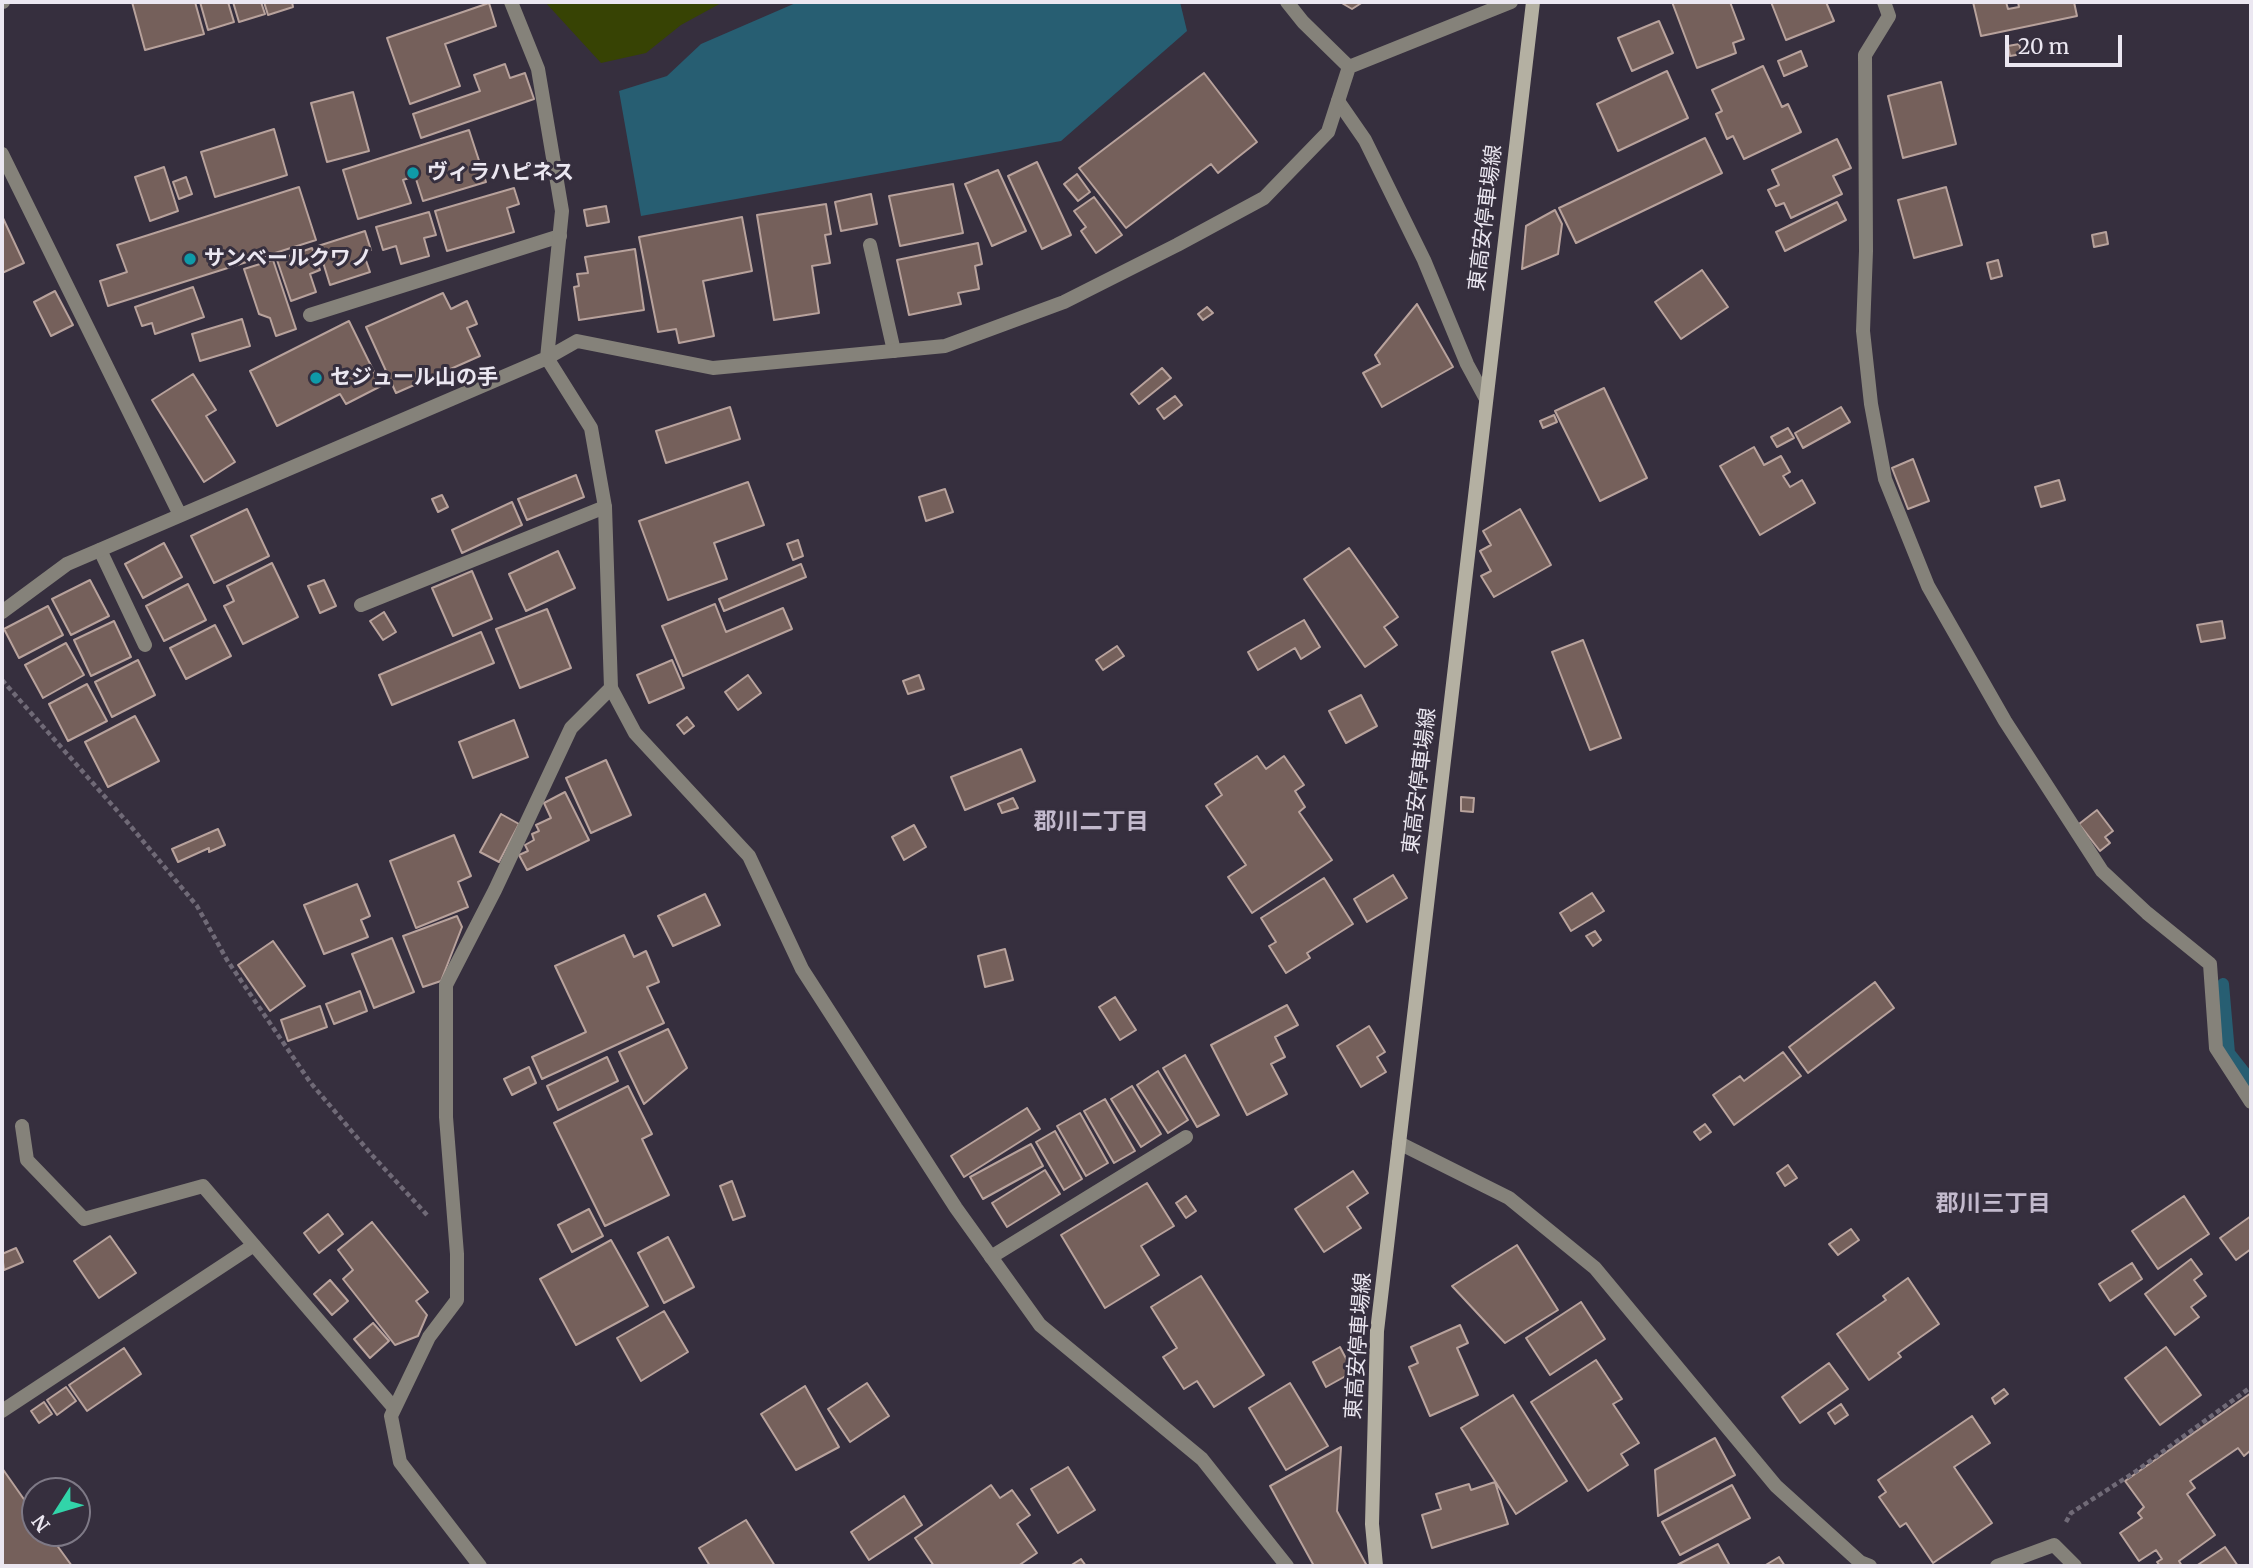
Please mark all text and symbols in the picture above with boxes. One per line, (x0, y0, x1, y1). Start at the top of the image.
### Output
scale bar (2008, 21, 2125, 65)
text: 20 m (2018, 33, 2069, 60)
street label: 東高安停車場線 (1465, 144, 1507, 292)
place label: ヴィラハピネス (427, 160, 574, 186)
marker: ヴィラハピネス (405, 165, 421, 181)
place label: サンベールクワノ (204, 246, 372, 272)
marker: サンベールクワノ (182, 251, 198, 267)
place label: セジュール山の手 (330, 365, 498, 391)
marker: セジュール山の手 (308, 370, 324, 386)
street label: 東高安停車場線 (1399, 707, 1441, 855)
district label: 郡川二丁目 (1034, 808, 1148, 836)
district label: 郡川三丁目 (1936, 1190, 2050, 1218)
street label: 東高安停車場線 (1341, 1272, 1377, 1420)
north arrow (21, 1477, 91, 1547)
text: N (27, 1510, 55, 1537)

